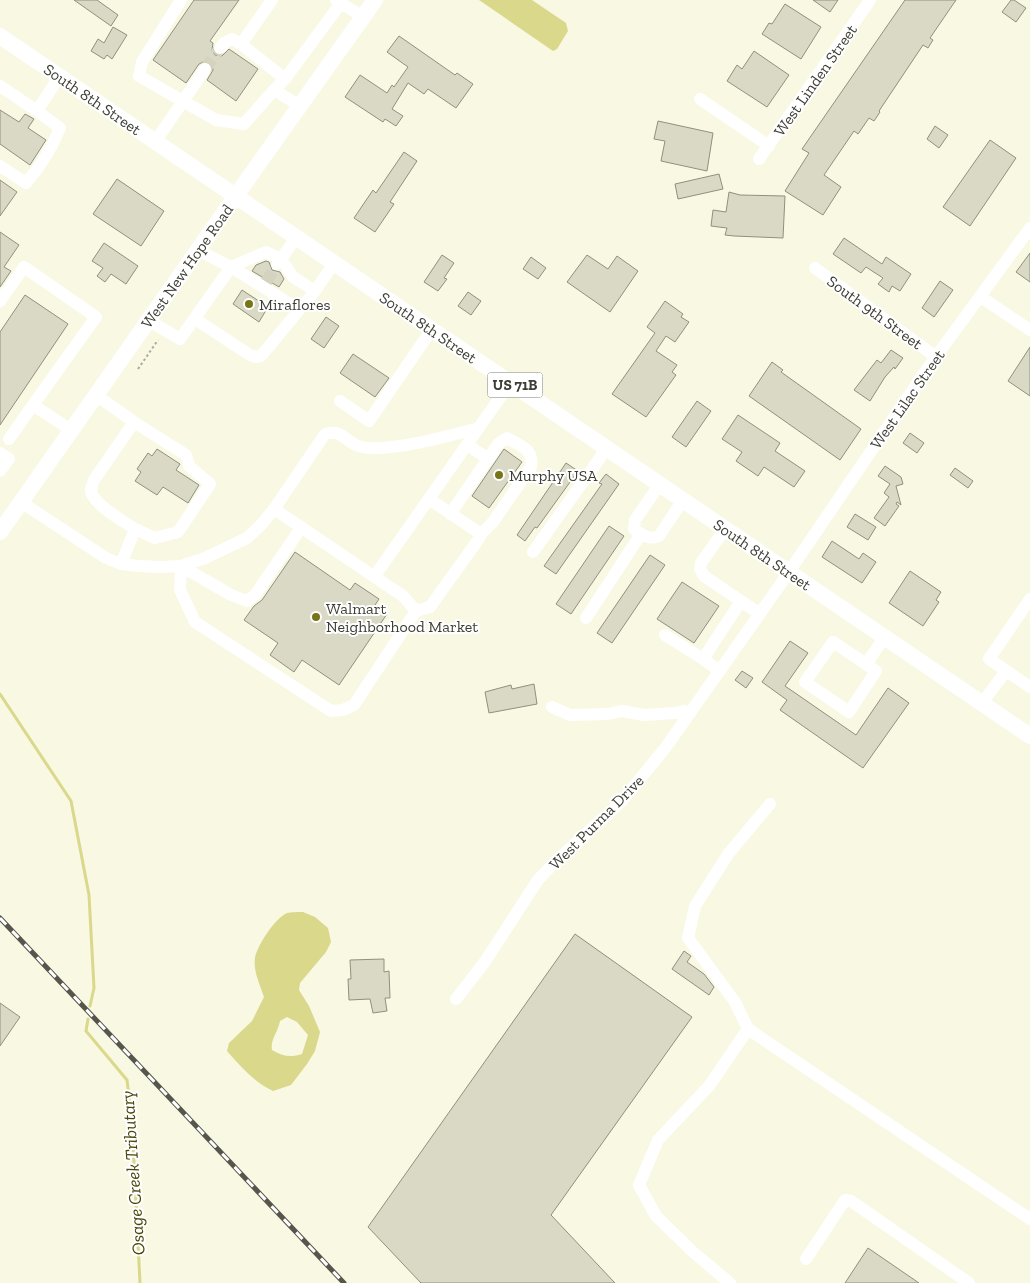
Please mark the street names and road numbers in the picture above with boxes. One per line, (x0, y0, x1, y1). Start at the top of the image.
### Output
street label: West Linden Street (770, 21, 861, 140)
street label: South 8th Street (40, 60, 145, 139)
street label: West New Hope Road (137, 200, 237, 332)
street label: South 9th Street (823, 271, 926, 353)
street label: South 8th Street (376, 288, 480, 367)
street label: West Lilac Street (866, 346, 949, 453)
road number: US 71B (488, 372, 542, 398)
street label: South 8th Street (710, 515, 815, 594)
street label: West Purma Drive (545, 771, 648, 874)

